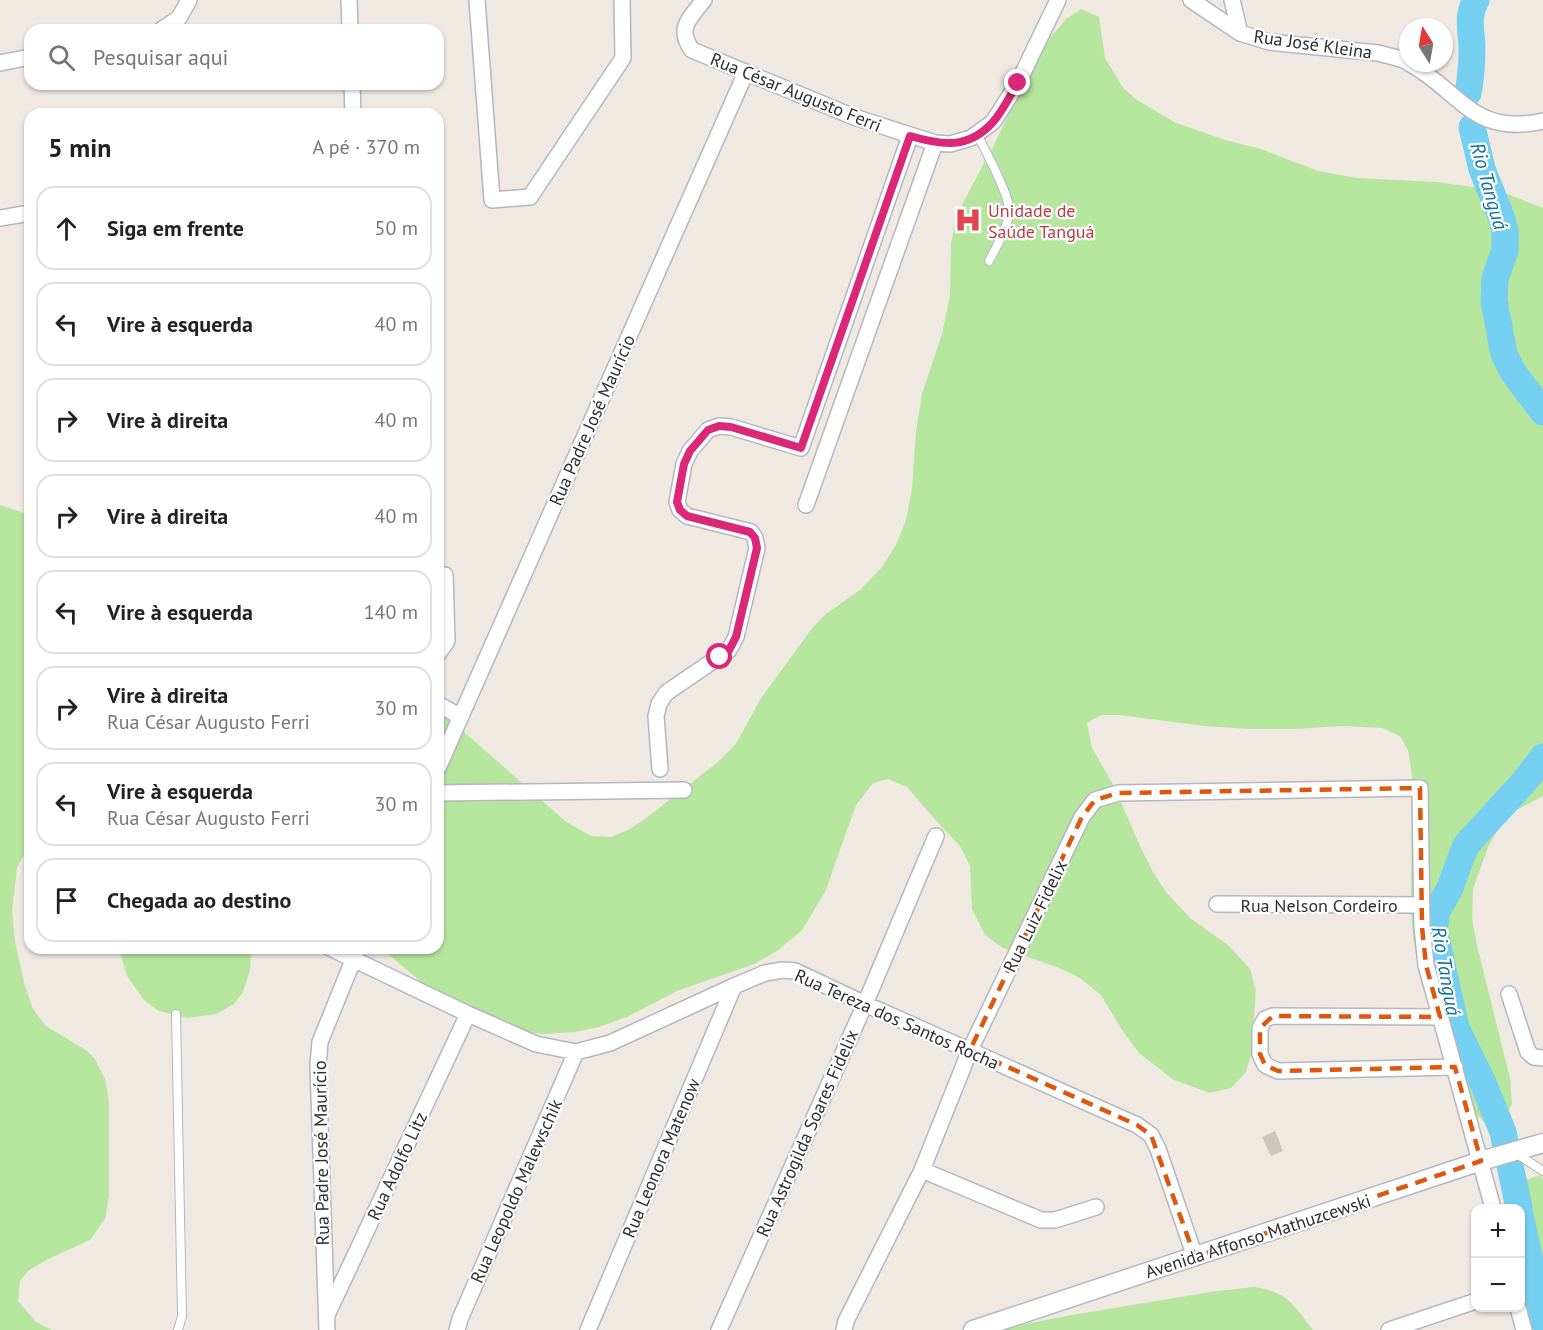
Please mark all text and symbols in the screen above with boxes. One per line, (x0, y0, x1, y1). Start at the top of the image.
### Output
north arrow (1399, 18, 1453, 72)
search box (24, 24, 444, 90)
street label: Rua José Kleina (1252, 24, 1374, 64)
icon: search (45, 41, 78, 74)
text: Pesquisar aqui (93, 43, 229, 71)
street label: Rua César Augusto Ferri (707, 47, 885, 137)
route end (1004, 69, 1030, 95)
text: 5 min (48, 131, 111, 164)
text: A pé · 370 m (313, 134, 420, 160)
water label: Rio Tanguá (1464, 139, 1514, 233)
place label: Unidade de Saúde Tanguá (988, 199, 1094, 243)
hospital icon: Unidade de Saúde Tanguá (953, 205, 983, 235)
icon: ahead (50, 212, 83, 245)
text: Siga em frente (107, 214, 244, 242)
text: 50 m (375, 215, 418, 241)
icon: left (50, 308, 83, 341)
text: Vire à esquerda (107, 310, 253, 338)
text: 40 m (375, 311, 418, 337)
street label: Rua Padre José Maurício (544, 331, 640, 509)
icon: right (50, 404, 83, 437)
text: Vire à direita (107, 406, 228, 434)
text: 40 m (375, 407, 418, 433)
icon: right (50, 500, 83, 533)
text: Vire à direita (107, 502, 228, 530)
text: 40 m (375, 503, 418, 529)
icon: left (50, 596, 83, 629)
text: Vire à esquerda (107, 598, 253, 626)
text: 140 m (364, 599, 418, 625)
route start (706, 643, 732, 669)
text: Vire à direita (107, 681, 228, 709)
icon: right (50, 692, 83, 725)
text: 30 m (375, 695, 418, 721)
text: Rua César Augusto Ferri (107, 709, 310, 735)
text: Vire à esquerda (107, 777, 253, 805)
icon: left (50, 788, 83, 821)
text: 30 m (375, 791, 418, 817)
text: Rua César Augusto Ferri (107, 805, 310, 831)
street label: Rua Luiz Fidelix (998, 856, 1072, 976)
icon: arrive (50, 884, 83, 917)
text: Chegada ao destino (107, 886, 291, 914)
street label: Rua Nelson Cordeiro (1240, 894, 1398, 917)
water label: Rio Tanguá (1425, 925, 1467, 1018)
street label: Rua Tereza dos Santos Rocha (791, 963, 1003, 1075)
street label: Rua Astrogilda Soares Fidelix (751, 1026, 863, 1240)
street label: Rua Padre José Maurício (308, 1060, 334, 1246)
street label: Rua Leonora Matenow (617, 1074, 705, 1241)
street label: Rua Leopoldo Malewschik (465, 1095, 567, 1287)
street label: Rua Adolfo Litz (362, 1108, 432, 1224)
street label: Avenida Affonso Mathuzcewski (1142, 1189, 1374, 1283)
map controls (1471, 1204, 1525, 1312)
button: + (1471, 1204, 1525, 1258)
button: − (1471, 1258, 1525, 1312)

